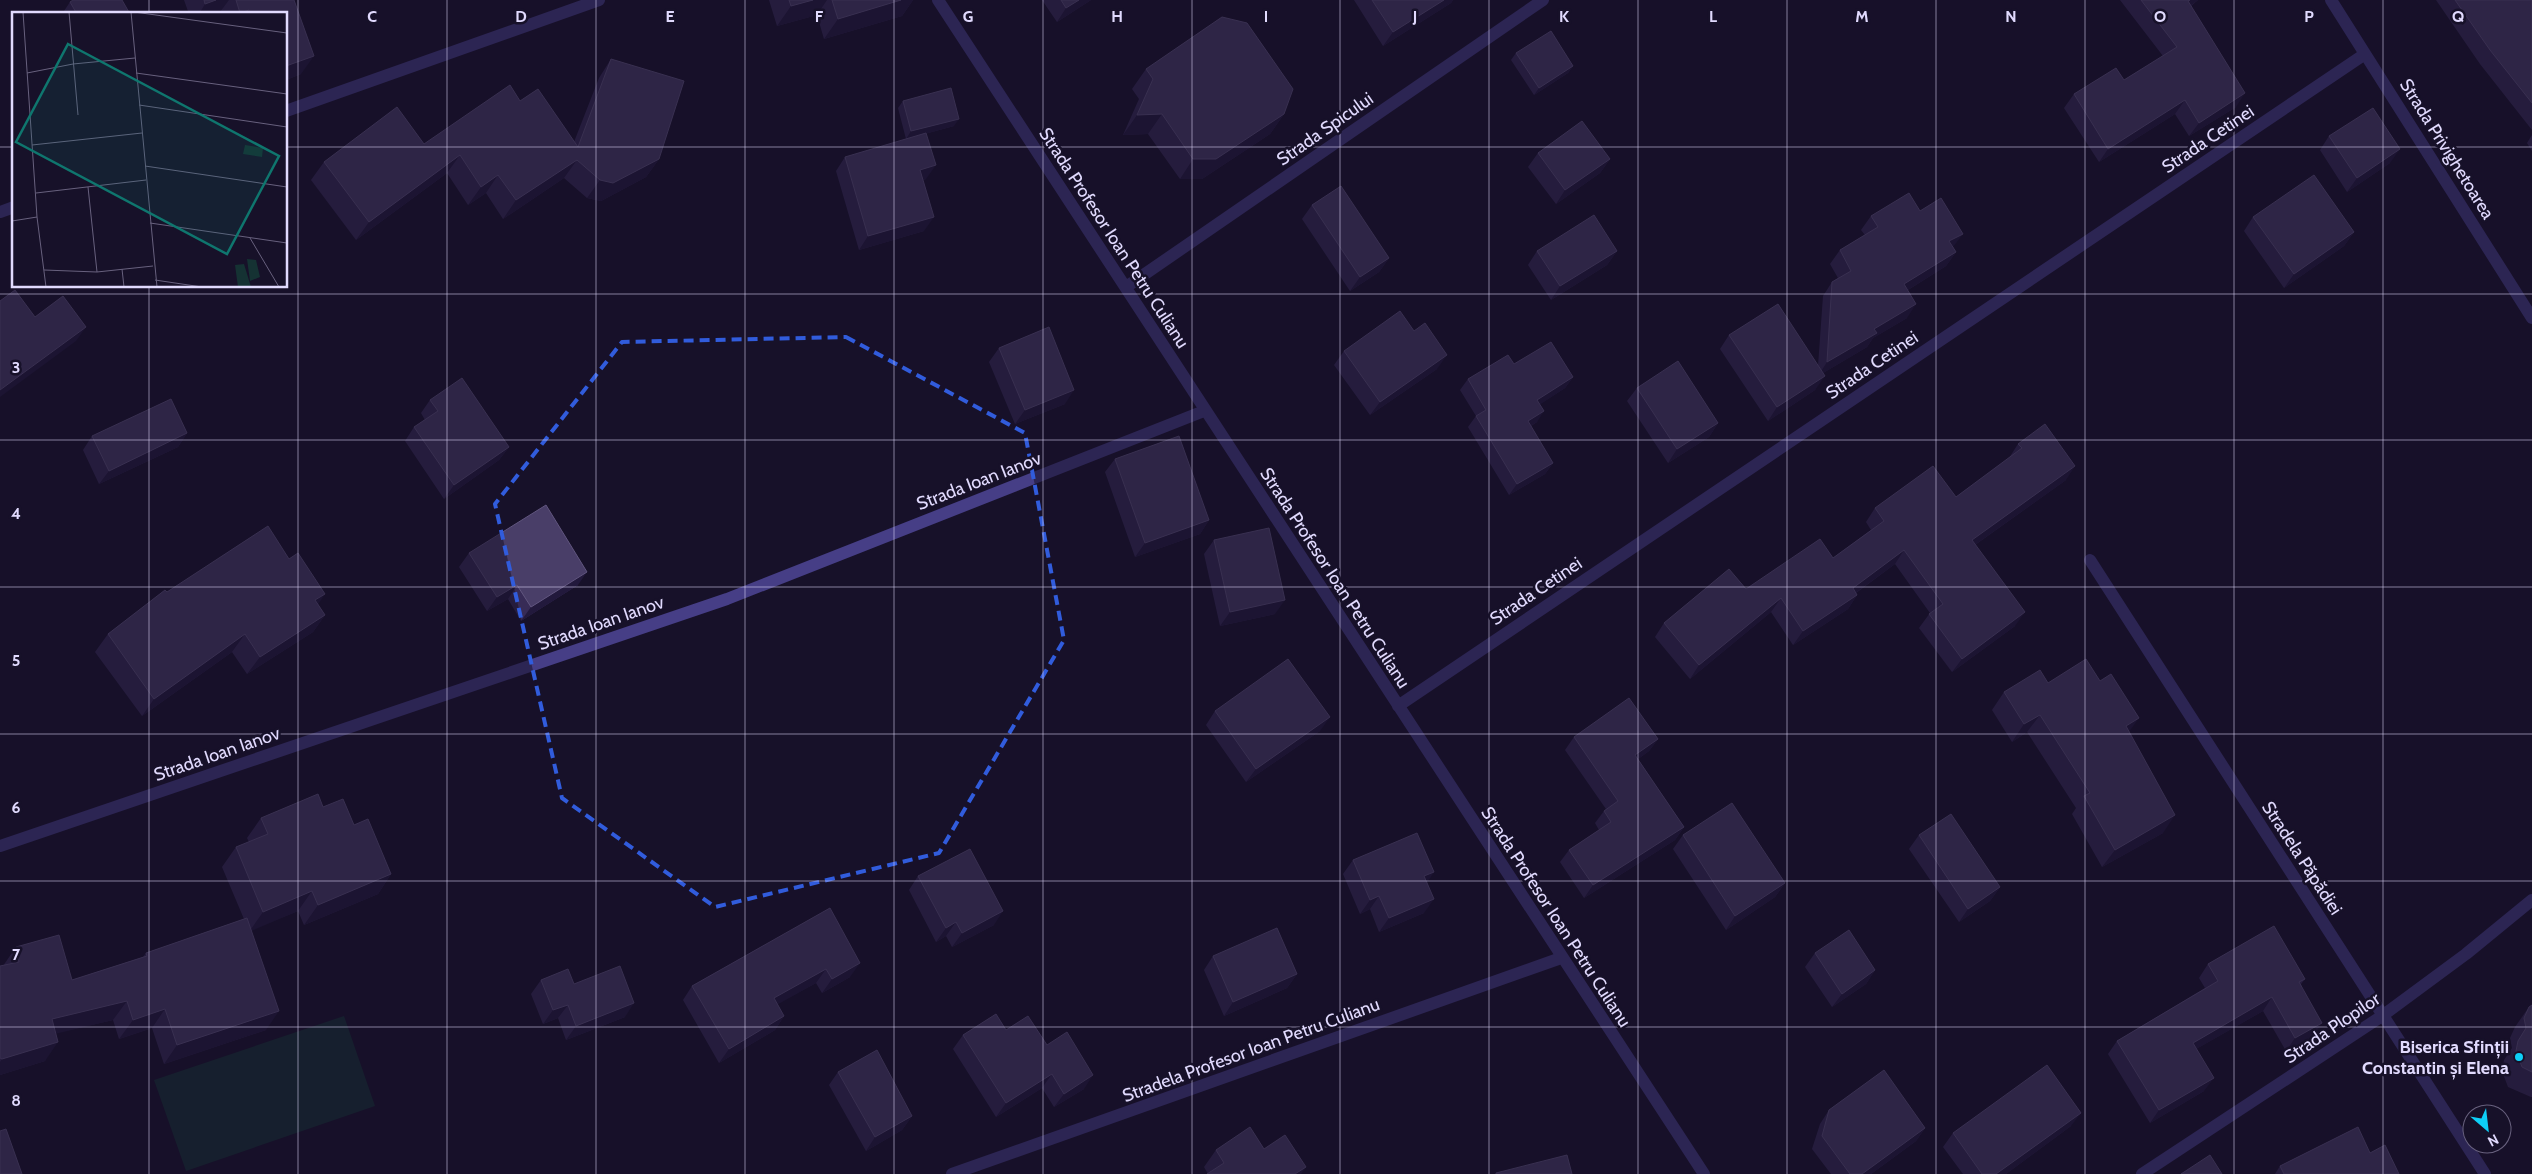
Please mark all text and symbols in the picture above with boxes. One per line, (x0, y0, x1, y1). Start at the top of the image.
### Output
text: C (367, 7, 377, 26)
text: D (515, 7, 527, 26)
text: E (665, 7, 675, 26)
text: F (815, 7, 824, 26)
text: G (963, 7, 973, 26)
text: H (1111, 7, 1123, 26)
text: I (1264, 7, 1268, 26)
text: J (1412, 7, 1417, 26)
text: K (1559, 7, 1569, 26)
text: L (1709, 7, 1717, 26)
text: M (1855, 7, 1869, 26)
text: N (2005, 7, 2017, 26)
text: O (2154, 7, 2166, 26)
text: P (2304, 7, 2314, 26)
text: Q (2452, 7, 2464, 26)
inset map (12, 12, 288, 288)
street label: Strada Privighetoarea (2395, 75, 2499, 224)
street label: Strada Spicului (1273, 88, 1377, 170)
street label: Strada Cetinei (2158, 100, 2258, 178)
street label: Strada Profesor Ioan Petru Culianu (1034, 124, 1194, 352)
street label: Strada Cetinei (1822, 326, 1922, 404)
text: 3 (12, 358, 20, 377)
street label: Strada Ioan Ianov (913, 447, 1045, 515)
street label: Strada Profesor Ioan Petru Culianu (1255, 464, 1415, 692)
text: 4 (11, 504, 21, 523)
street label: Strada Cetinei (1486, 552, 1586, 630)
street label: Strada Ioan Ianov (535, 591, 667, 655)
text: 5 (12, 651, 20, 670)
street label: Strada Ioan Ianov (151, 722, 283, 786)
street label: Stradela Păpădiei (2257, 797, 2347, 919)
text: 6 (12, 798, 21, 817)
street label: Strada Profesor Ioan Petru Culianu (1476, 803, 1636, 1031)
text: 7 (12, 945, 21, 964)
street label: Strada Plopilor (2280, 988, 2384, 1068)
street label: Stradela Profesor Ioan Petru Culianu (1119, 993, 1383, 1107)
place label: Biserica Sfinții Constantin și Elena (2362, 1036, 2509, 1080)
marker: Biserica Sfinții Constantin și Elena (2513, 1051, 2525, 1063)
text: 8 (11, 1091, 21, 1110)
north arrow (2462, 1104, 2512, 1154)
text: N (2485, 1130, 2502, 1151)

